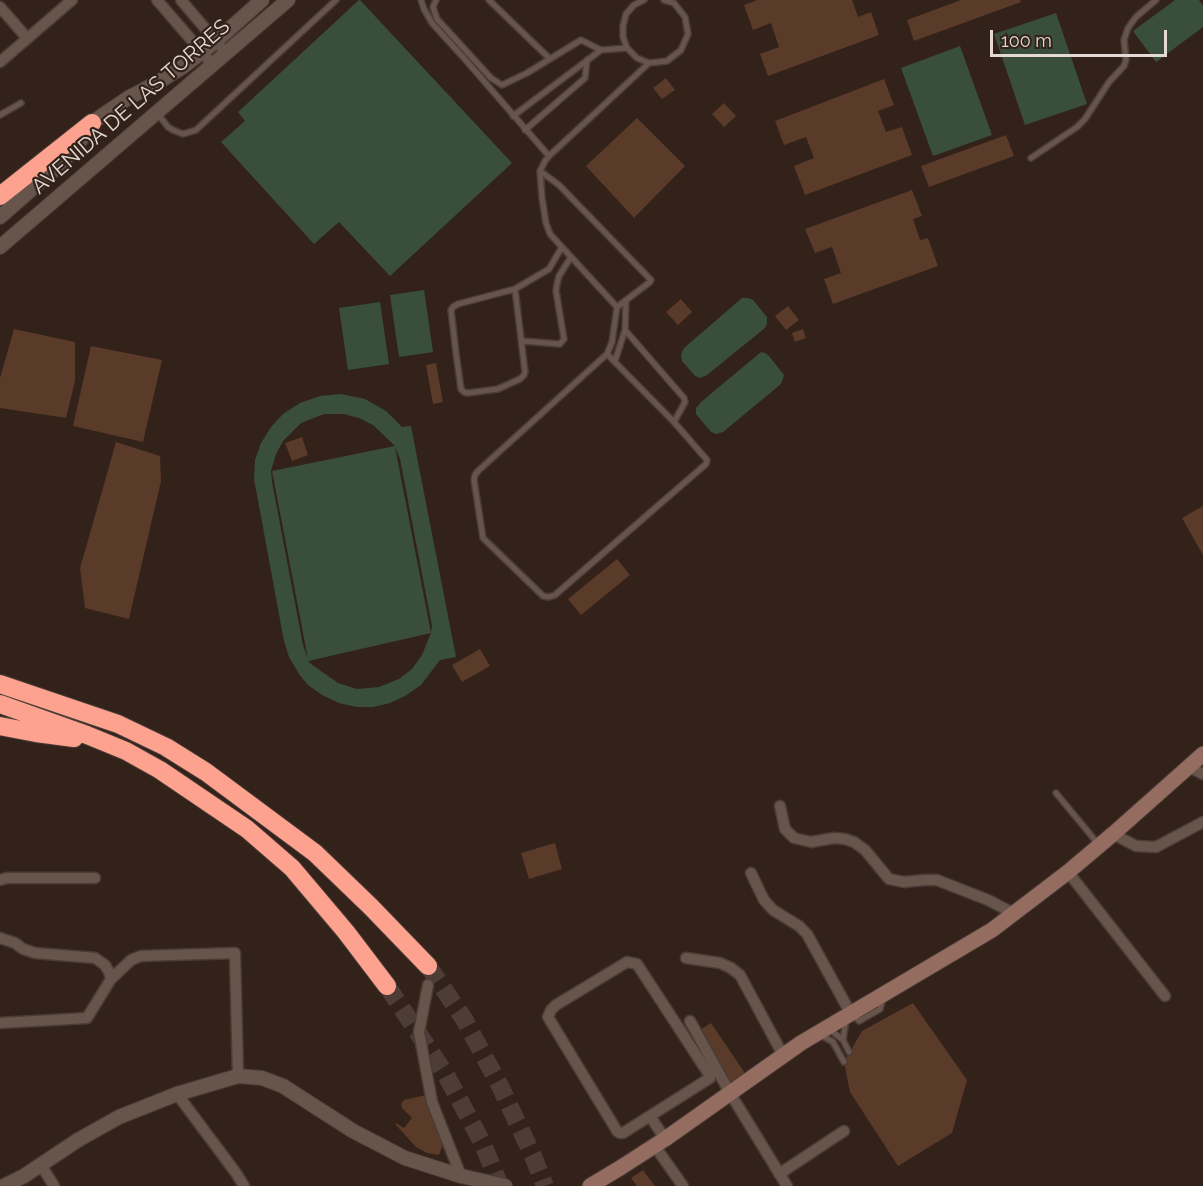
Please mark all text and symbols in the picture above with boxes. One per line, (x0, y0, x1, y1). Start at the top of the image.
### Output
street label: AVENIDA DE LAS TORRES (27, 14, 235, 200)
scale bar (993, 18, 1170, 56)
text: 100 m (1001, 30, 1052, 51)

